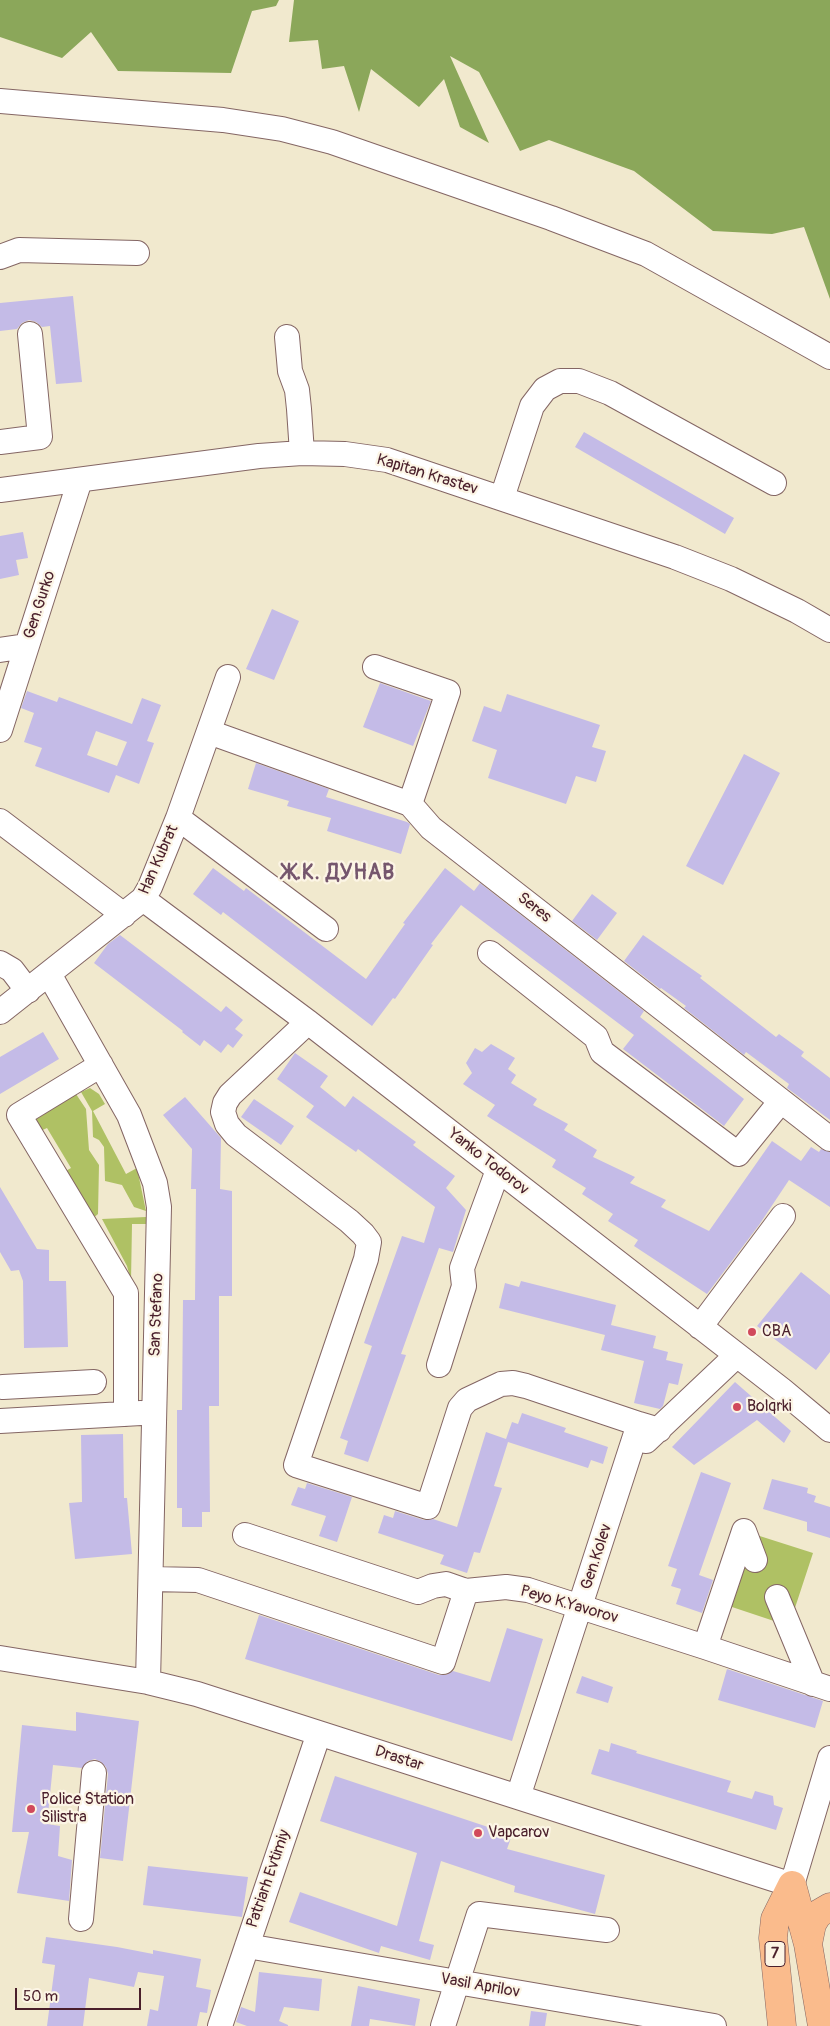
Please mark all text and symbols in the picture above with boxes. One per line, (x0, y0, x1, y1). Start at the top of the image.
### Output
street label: Kapitan Krastev (374, 450, 480, 500)
street label: Gen.Gurko (20, 569, 60, 641)
street label: Han Kubrat (135, 822, 183, 898)
district label: Ж.К. ДУНАВ (282, 861, 396, 887)
street label: Seres (513, 889, 555, 927)
street label: Yanko Todorov (444, 1124, 532, 1200)
street label: San Stefano (146, 1273, 168, 1357)
place label: CBA (762, 1322, 791, 1342)
marker: CBA (746, 1326, 758, 1338)
place label: Bolqrki (747, 1397, 792, 1417)
marker: Bolqrki (731, 1401, 743, 1413)
street label: Gen.Kolev (577, 1522, 617, 1592)
street label: Peyo K.Yavorov (518, 1582, 620, 1628)
street label: Drastar (372, 1742, 426, 1776)
place label: Police Station Silistra (41, 1790, 134, 1828)
marker: Police Station Silistra (25, 1803, 37, 1815)
place label: Vapcarov (488, 1823, 549, 1843)
street label: Patriarh Evtimiy (243, 1827, 295, 1931)
marker: Vapcarov (472, 1827, 484, 1839)
road number: 7 (765, 1942, 785, 1966)
street label: Vasil Aprilov (439, 1970, 521, 2002)
scale bar (18, 1978, 144, 2010)
text: 50 m (23, 1987, 58, 2006)

